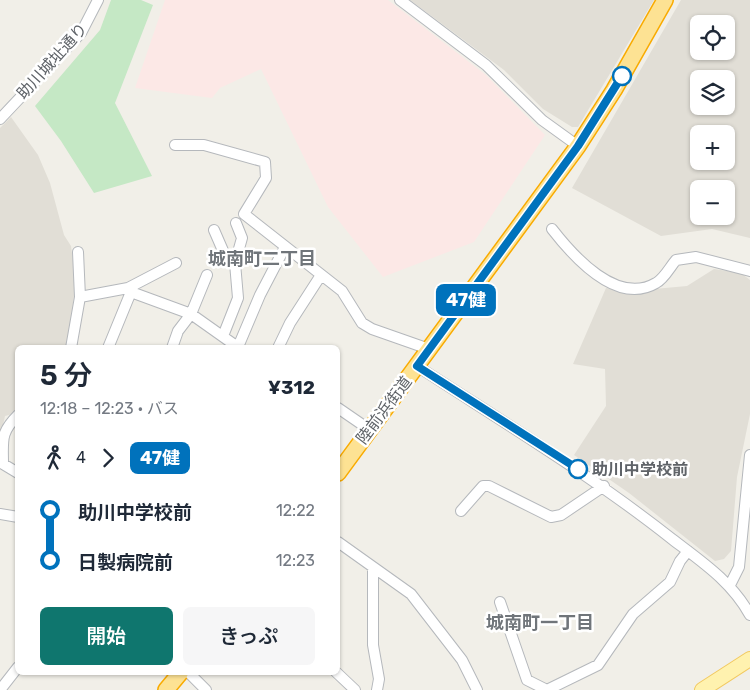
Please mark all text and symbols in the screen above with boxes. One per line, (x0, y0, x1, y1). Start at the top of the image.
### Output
map controls (690, 15, 735, 225)
button: locate (690, 15, 735, 60)
street label: 助川城址通り (13, 19, 91, 103)
unlabelled marker (612, 66, 632, 86)
button: layers (690, 70, 735, 115)
button: + (690, 125, 735, 170)
button: − (690, 180, 735, 225)
district label: 城南町二丁目 (208, 248, 316, 270)
line badge: 47健 (437, 284, 495, 316)
text: 47健 (446, 289, 486, 311)
text: 5 分 (40, 359, 92, 392)
street label: 陸前浜街道 (352, 372, 416, 448)
text: ¥312 (268, 376, 315, 399)
text: 12:18 – 12:23 · バス (40, 399, 179, 418)
icon: walk (40, 444, 68, 472)
icon: forward (94, 444, 122, 472)
text: 47健 (140, 447, 180, 469)
text: 4 (76, 448, 86, 467)
marker: 助川中学校前 (568, 459, 588, 479)
place label: 助川中学校前 (592, 460, 688, 479)
text: 助川中学校前 (78, 501, 192, 524)
text: 12:22 (276, 501, 315, 520)
text: 日製病院前 (78, 551, 173, 574)
text: 12:23 (276, 551, 315, 570)
button: 開始 (40, 607, 173, 665)
button: きっぷ (183, 607, 315, 665)
district label: 城南町一丁目 (486, 612, 594, 634)

